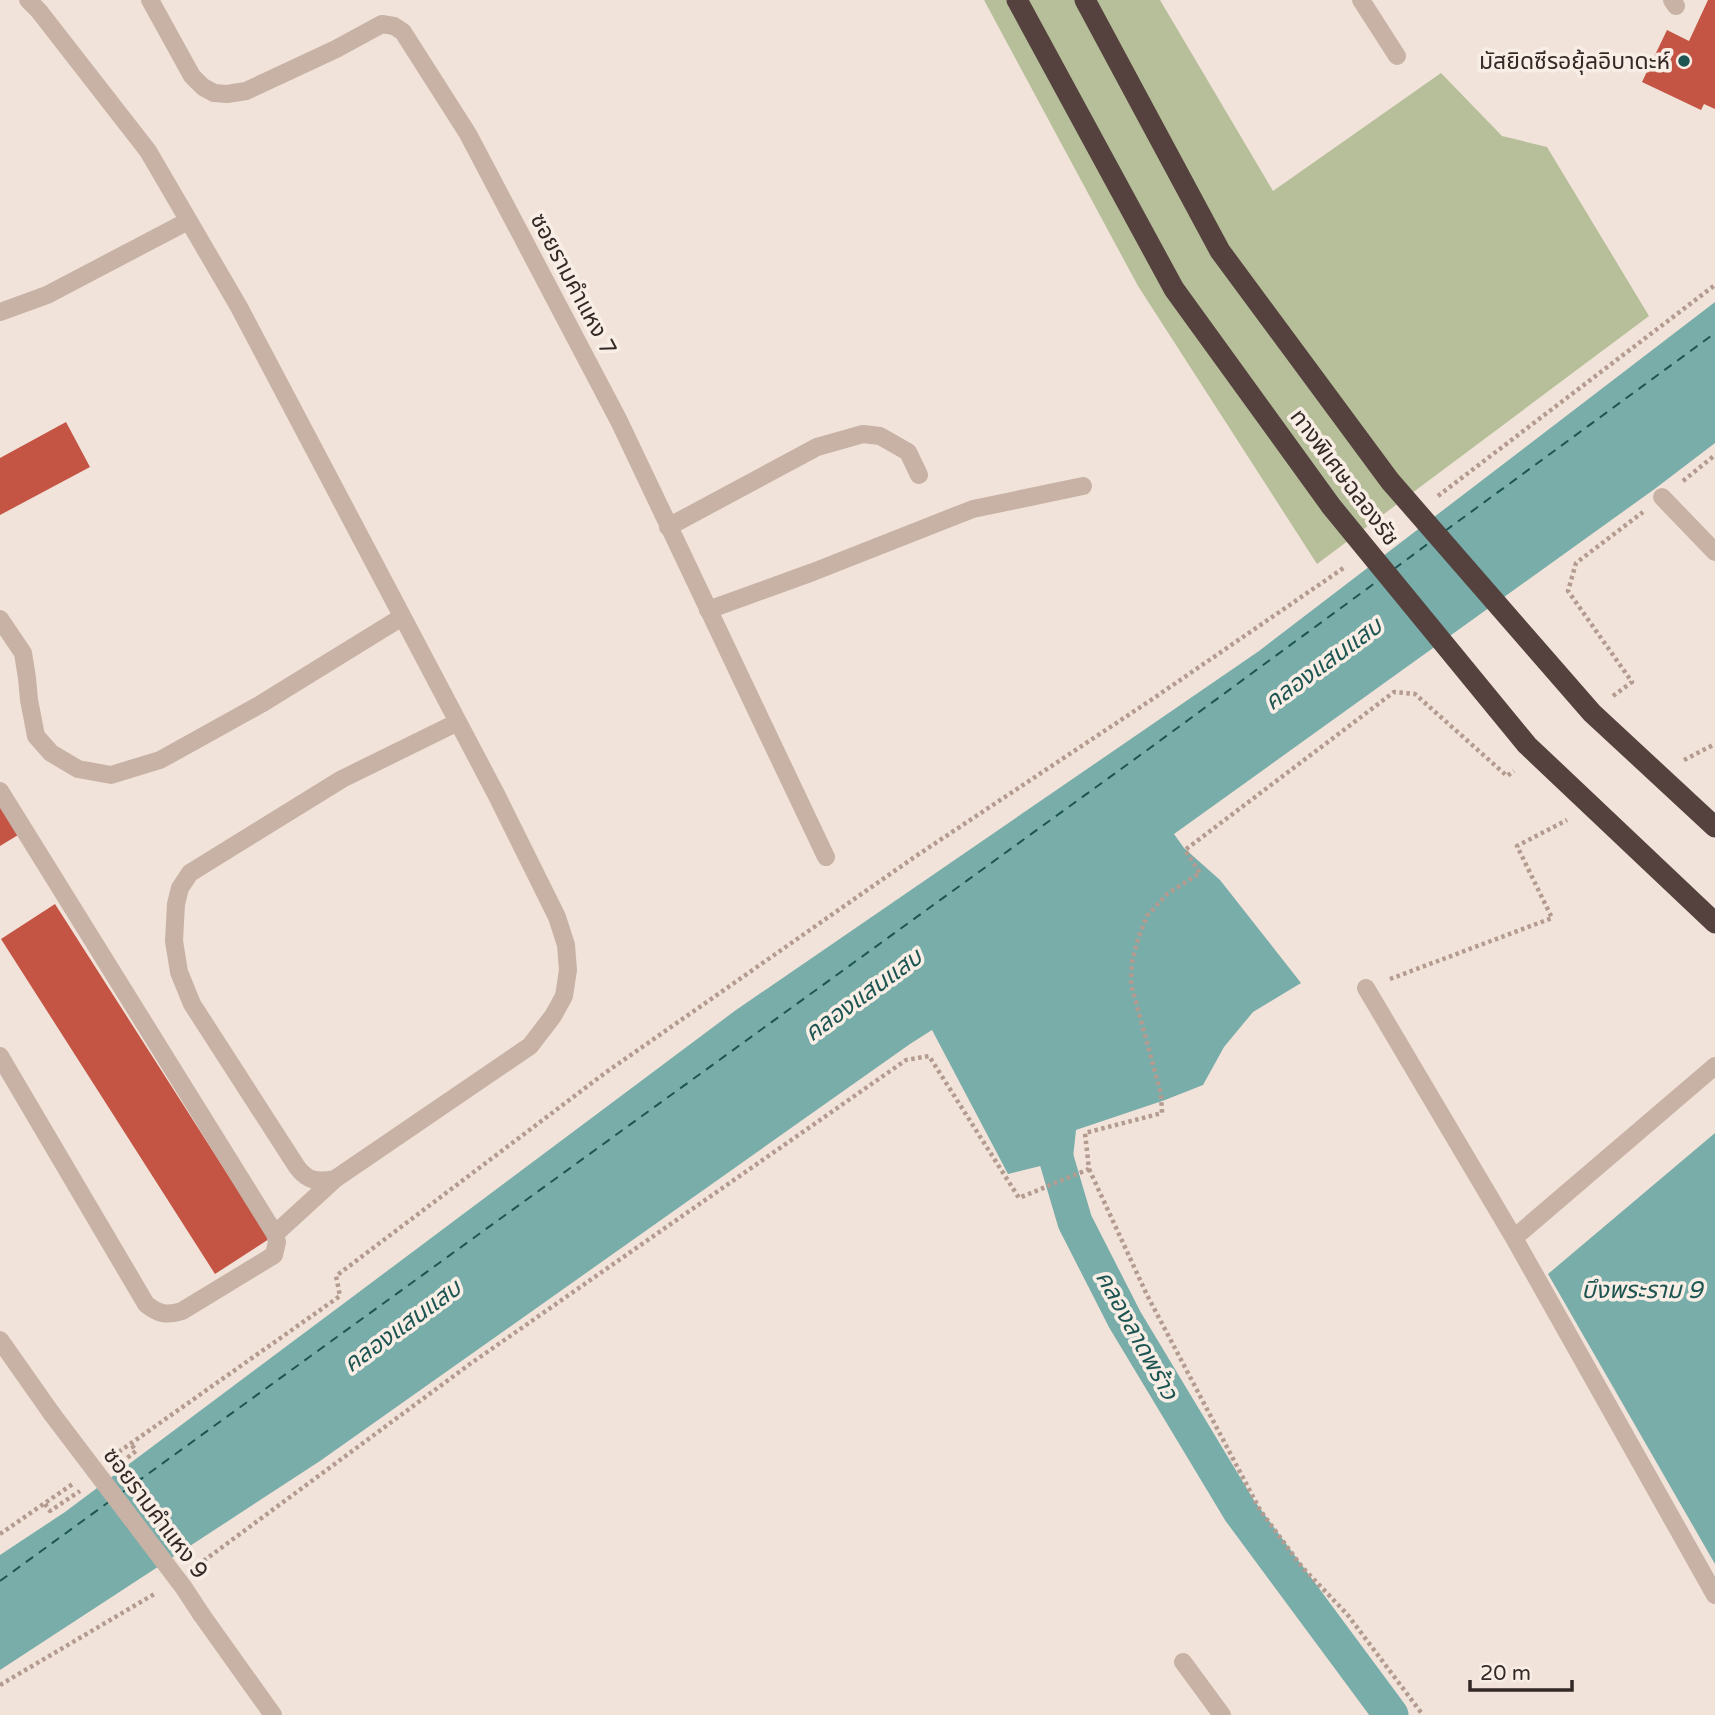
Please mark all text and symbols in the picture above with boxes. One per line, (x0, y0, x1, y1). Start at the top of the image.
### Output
place label: มัสยิดซีรอยุ้ลอิบาดะห์ (1479, 48, 1671, 76)
marker: มัสยิดซีรอยุ้ลอิบาดะห์ (1676, 53, 1692, 69)
street label: ซอยรามคำแหง 7 (524, 209, 622, 360)
street label: ทางพิเศษฉลองรัช (1284, 404, 1405, 551)
water label: คลองแสนแสบ (1259, 611, 1389, 717)
water label: คลองแสนแสบ (799, 942, 929, 1048)
water label: คลองลาดพร้าว (1089, 1266, 1185, 1406)
water label: คลองแสนแสบ (338, 1273, 468, 1379)
water label: บึงพระราม 9 (1581, 1276, 1705, 1305)
street label: ซอยรามคำแหง 9 (97, 1442, 214, 1585)
scale bar (1470, 1648, 1572, 1692)
text: 20 m (1480, 1661, 1531, 1686)

